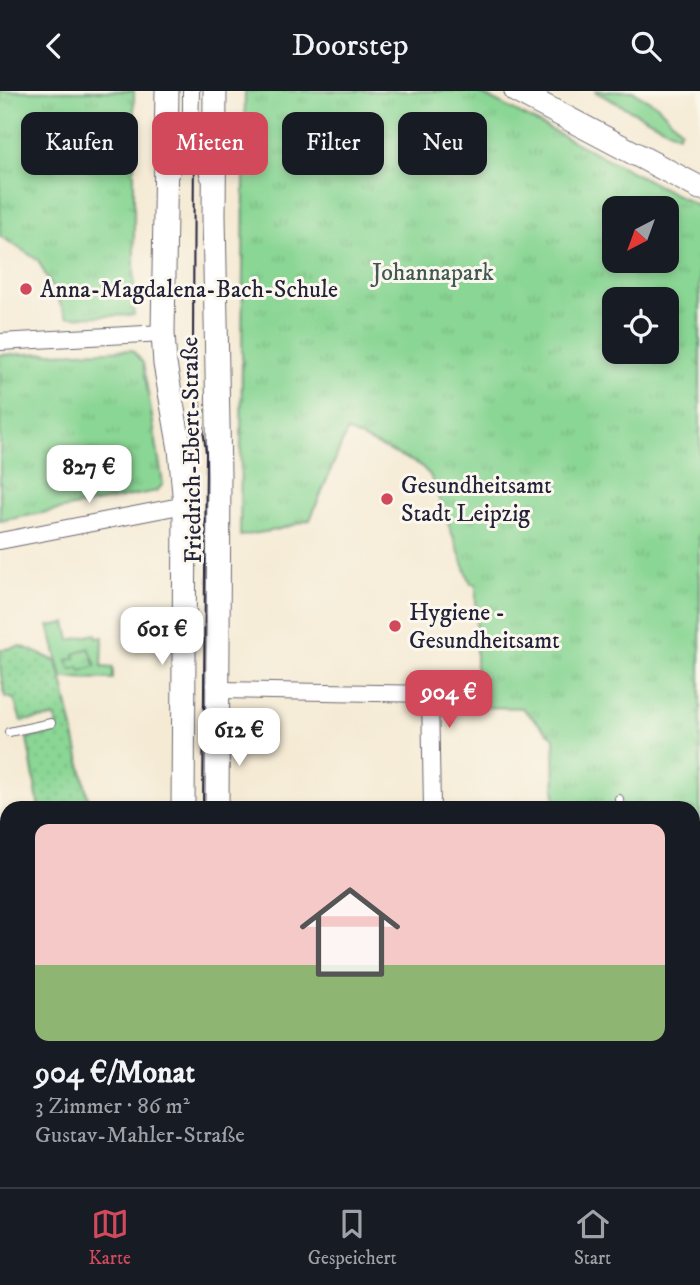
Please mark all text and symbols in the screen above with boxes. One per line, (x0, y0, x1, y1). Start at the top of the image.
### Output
text: Doorstep (291, 26, 409, 66)
icon: back (35, 27, 73, 65)
icon: search (627, 27, 665, 65)
chip: Kaufen (21, 112, 138, 175)
chip: Mieten (152, 112, 268, 175)
chip: Filter (282, 112, 384, 175)
chip: Neu (398, 112, 487, 175)
north arrow (602, 196, 679, 273)
map controls (602, 196, 679, 364)
park label: Johannapark (370, 258, 494, 288)
place label: Anna-Magdalena-Bach-Schule (40, 275, 338, 305)
marker: Anna-Magdalena-Bach-Schule (18, 281, 34, 297)
button: locate (602, 287, 679, 364)
street label: Friedrich-Ebert-Straße (175, 336, 209, 564)
pin: 827 € (40, 445, 138, 505)
text: 827 € (63, 453, 115, 482)
place label: Gesundheitsamt Stadt Leipzig (401, 471, 552, 529)
marker: Gesundheitsamt Stadt Leipzig (379, 491, 395, 507)
place label: Hygiene - Gesundheitsamt (409, 598, 560, 656)
pin: 601 € (113, 607, 211, 667)
text: 601 € (136, 615, 188, 644)
marker: Hygiene - Gesundheitsamt (387, 618, 403, 634)
pin: 904 € (400, 671, 498, 730)
text: 904 € (421, 678, 477, 707)
pin: 612 € (190, 709, 288, 768)
text: 612 € (214, 716, 264, 745)
icon: home (287, 869, 413, 995)
text: 904 €/Monat (35, 1055, 195, 1092)
text: 3 Zimmer · 86 m² (35, 1092, 190, 1121)
text: Gustav-Mahler-Straße (35, 1121, 245, 1150)
tab: Karte (88, 1205, 131, 1270)
tab: Gespeichert (308, 1205, 397, 1270)
tab: Start (574, 1205, 612, 1270)

